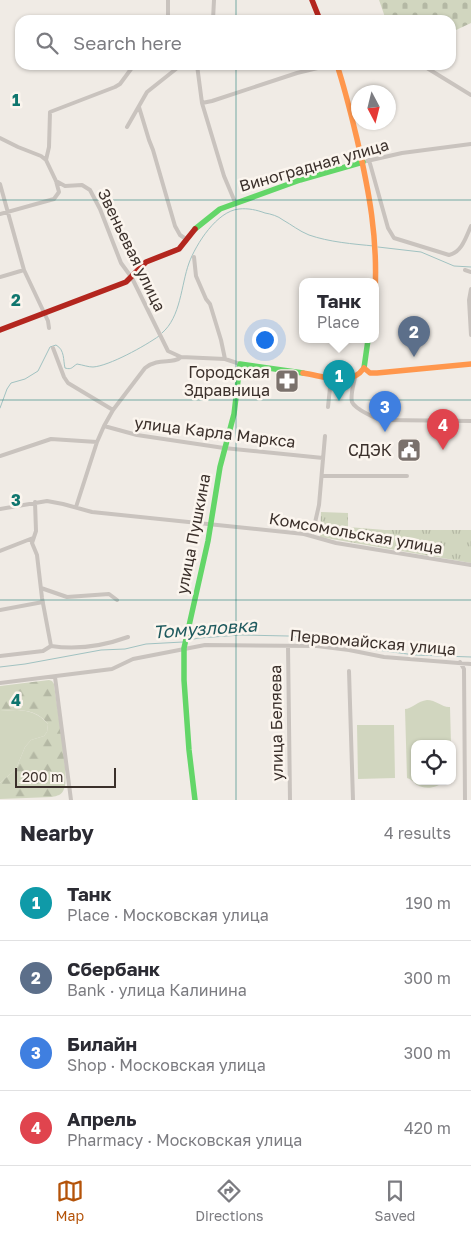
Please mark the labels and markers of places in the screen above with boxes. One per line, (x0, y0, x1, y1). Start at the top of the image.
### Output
pin: 2 (398, 316, 430, 357)
pin: 1 (323, 360, 355, 401)
place label: Городская Здравница (184, 362, 270, 400)
pharmacy icon: Городская Здравница (274, 368, 300, 394)
pin: 3 (369, 391, 401, 432)
pin: 4 (427, 409, 459, 450)
public building icon: СДЭК (396, 437, 422, 463)
place label: СДЭК (348, 440, 392, 460)

